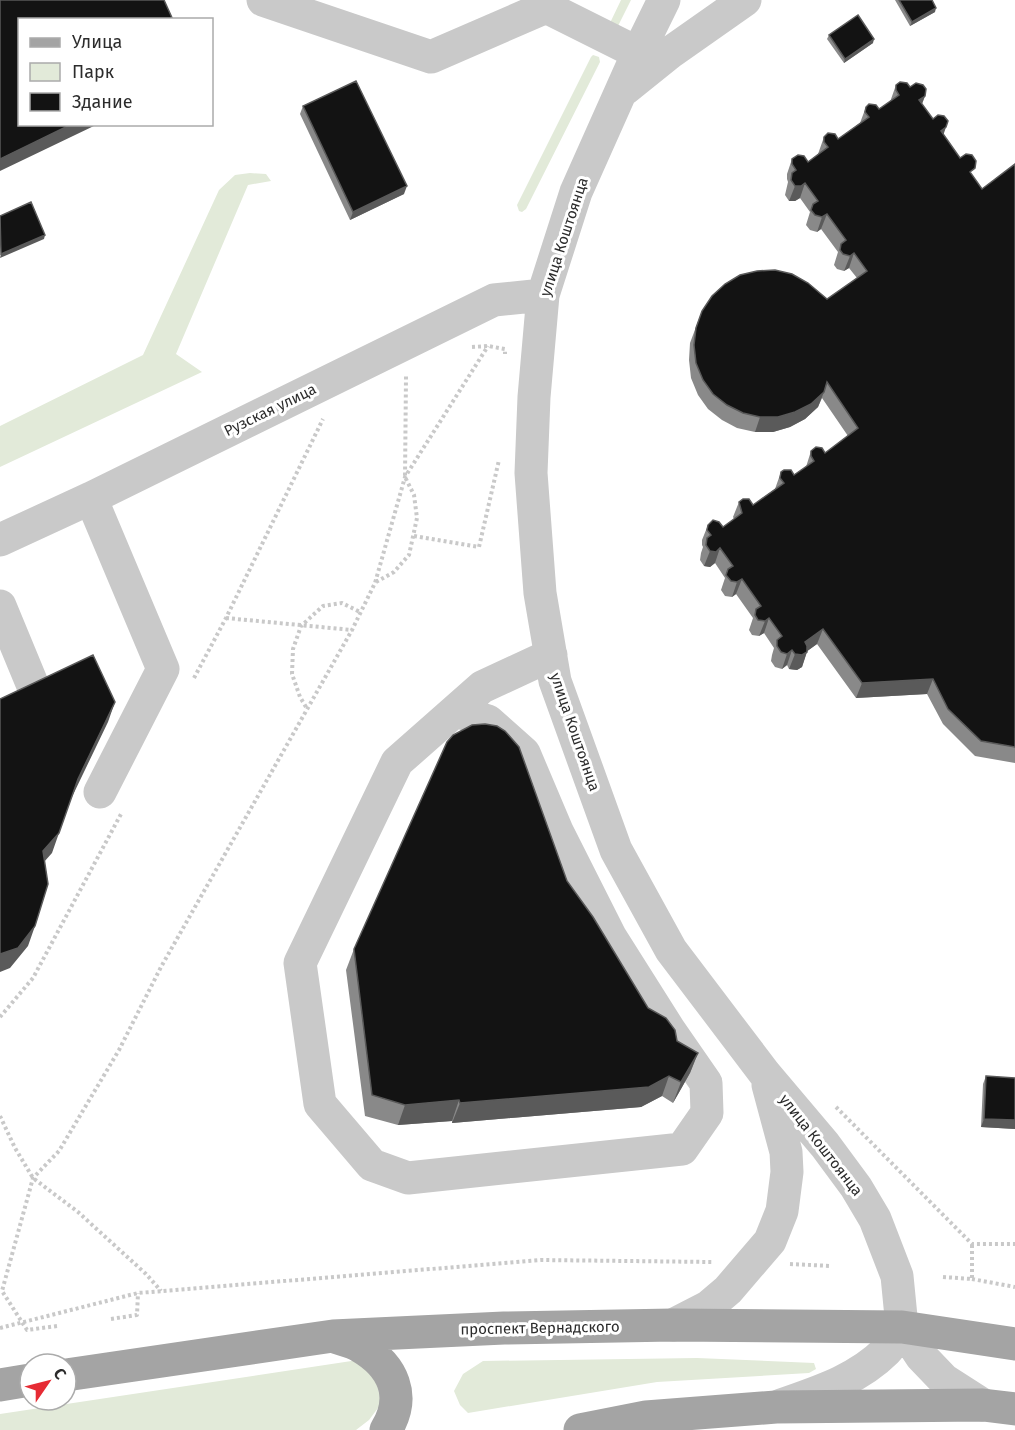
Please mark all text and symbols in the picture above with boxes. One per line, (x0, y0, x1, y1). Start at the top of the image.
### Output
legend (18, 18, 213, 126)
text: Улица (72, 31, 122, 53)
text: Парк (72, 61, 115, 83)
text: Здание (72, 91, 133, 113)
street label: улица Коштоянца (536, 175, 592, 299)
street label: Рузская улица (221, 380, 319, 440)
street label: улица Коштоянца (546, 670, 604, 794)
street label: улица Коштоянца (776, 1091, 866, 1199)
street label: проспект Вернадского (460, 1318, 620, 1338)
north arrow (18, 1352, 78, 1412)
text: С (49, 1364, 71, 1384)

